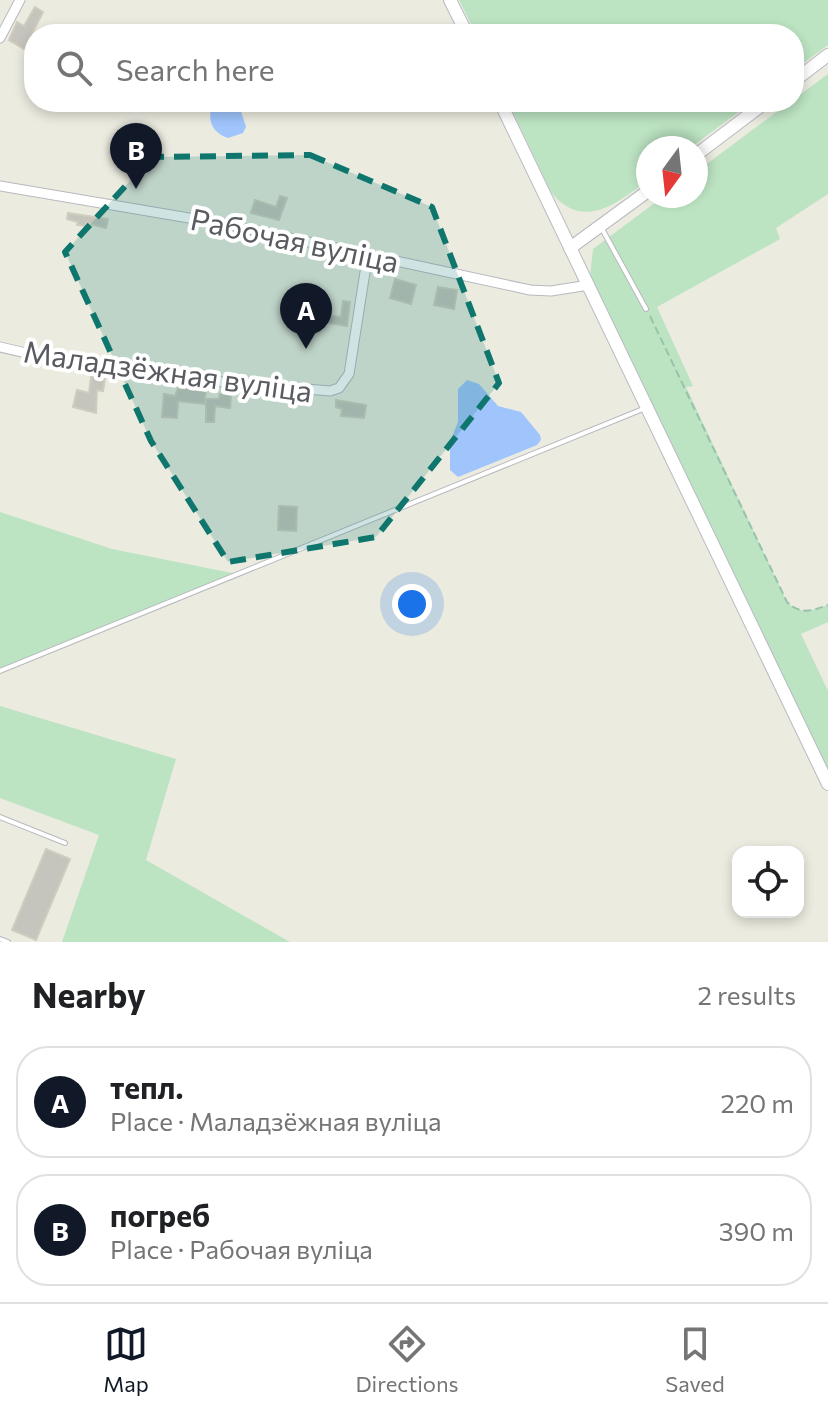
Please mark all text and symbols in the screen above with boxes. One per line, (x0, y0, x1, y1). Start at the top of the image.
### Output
search box (24, 24, 804, 112)
icon: search (52, 46, 96, 90)
text: Search here (116, 50, 275, 87)
pin: B (110, 123, 162, 189)
north arrow (636, 136, 708, 208)
street label: Рабочая вуліца (188, 199, 402, 279)
pin: A (280, 283, 332, 349)
street label: Маладзёжная вуліца (21, 331, 315, 409)
your location (392, 584, 432, 624)
map controls (732, 846, 804, 918)
button: locate (732, 846, 804, 918)
text: Nearby (32, 973, 146, 1015)
text: 2 results (698, 979, 796, 1010)
text: тепл. (110, 1068, 183, 1105)
text: A (51, 1087, 69, 1118)
text: 220 m (721, 1087, 794, 1118)
text: Place · Маладзёжная вуліца (110, 1105, 441, 1136)
text: погреб (110, 1196, 210, 1233)
text: B (51, 1215, 69, 1246)
text: 390 m (719, 1215, 794, 1246)
text: Place · Рабочая вуліца (110, 1233, 373, 1264)
tab: Map (103, 1322, 149, 1397)
tab: Directions (355, 1322, 459, 1397)
tab: Saved (665, 1322, 725, 1397)

